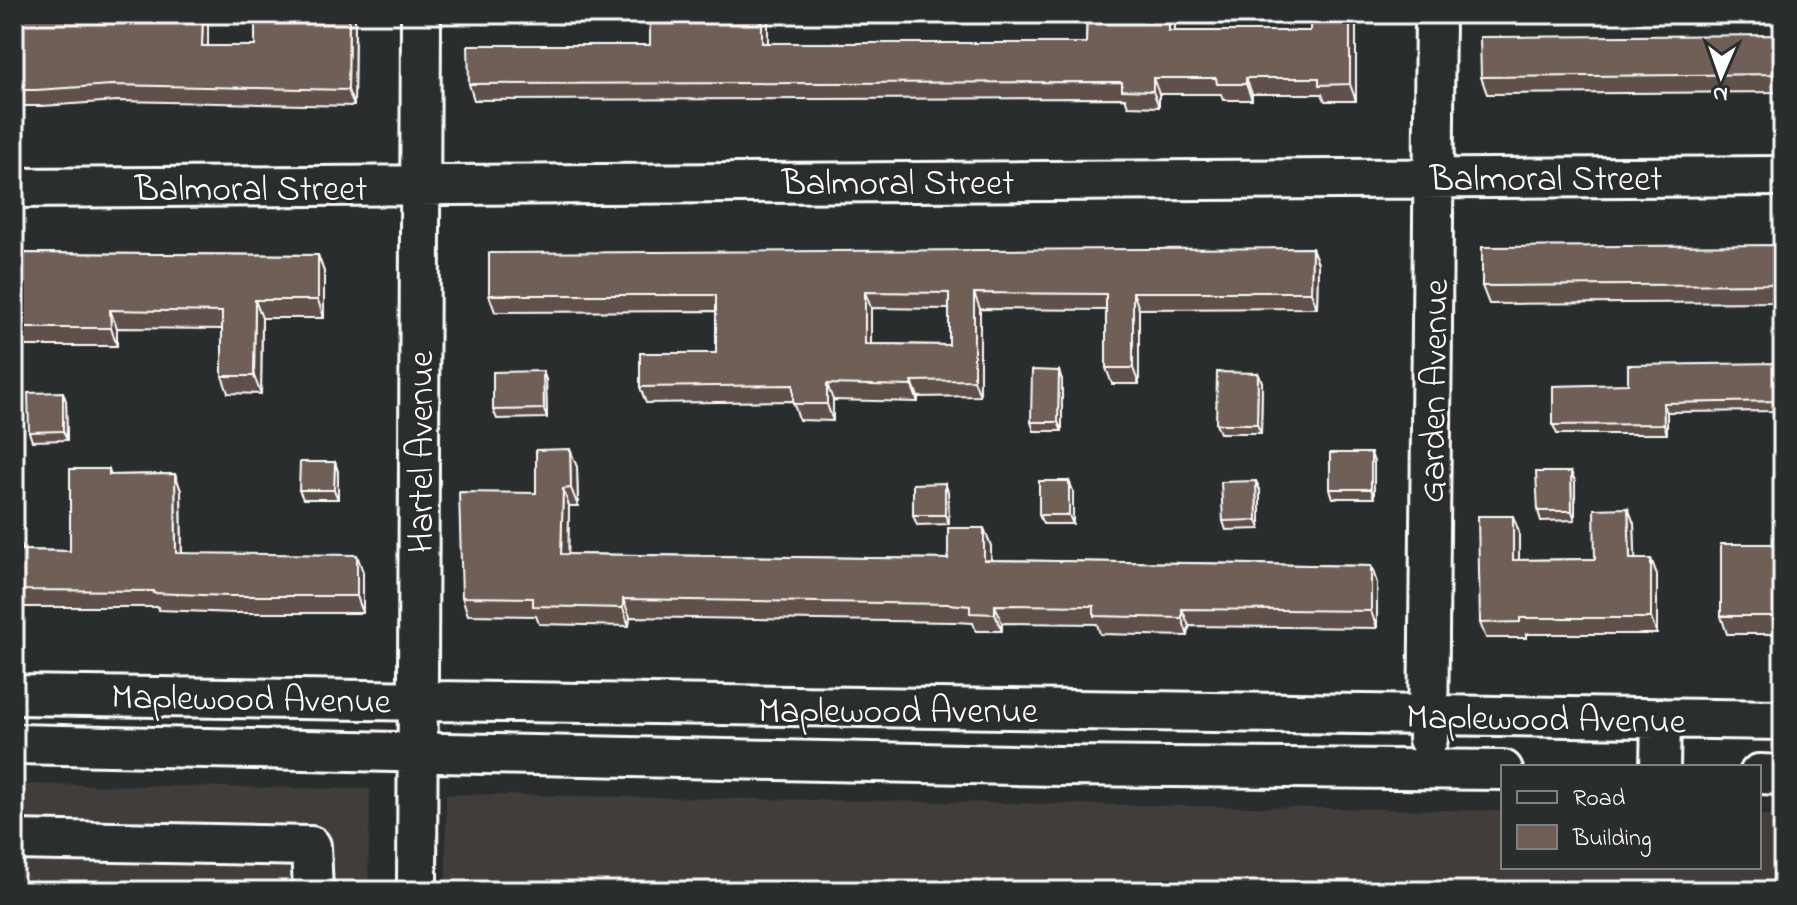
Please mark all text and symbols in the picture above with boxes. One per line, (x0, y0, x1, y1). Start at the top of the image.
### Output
north arrow (1681, 36, 1761, 116)
text: N (1712, 77, 1728, 109)
street label: Balmoral Street (1429, 155, 1662, 208)
street label: Balmoral Street (781, 159, 1014, 212)
street label: Balmoral Street (134, 165, 367, 218)
street label: Garden Avenue (1408, 278, 1465, 503)
street label: Hartel Avenue (397, 350, 450, 553)
street label: Maplewood Avenue (111, 673, 392, 730)
street label: Maplewood Avenue (758, 687, 1039, 740)
street label: Maplewood Avenue (1406, 693, 1687, 750)
legend (1501, 765, 1761, 869)
text: Road (1573, 782, 1626, 817)
text: Building (1572, 822, 1652, 857)

